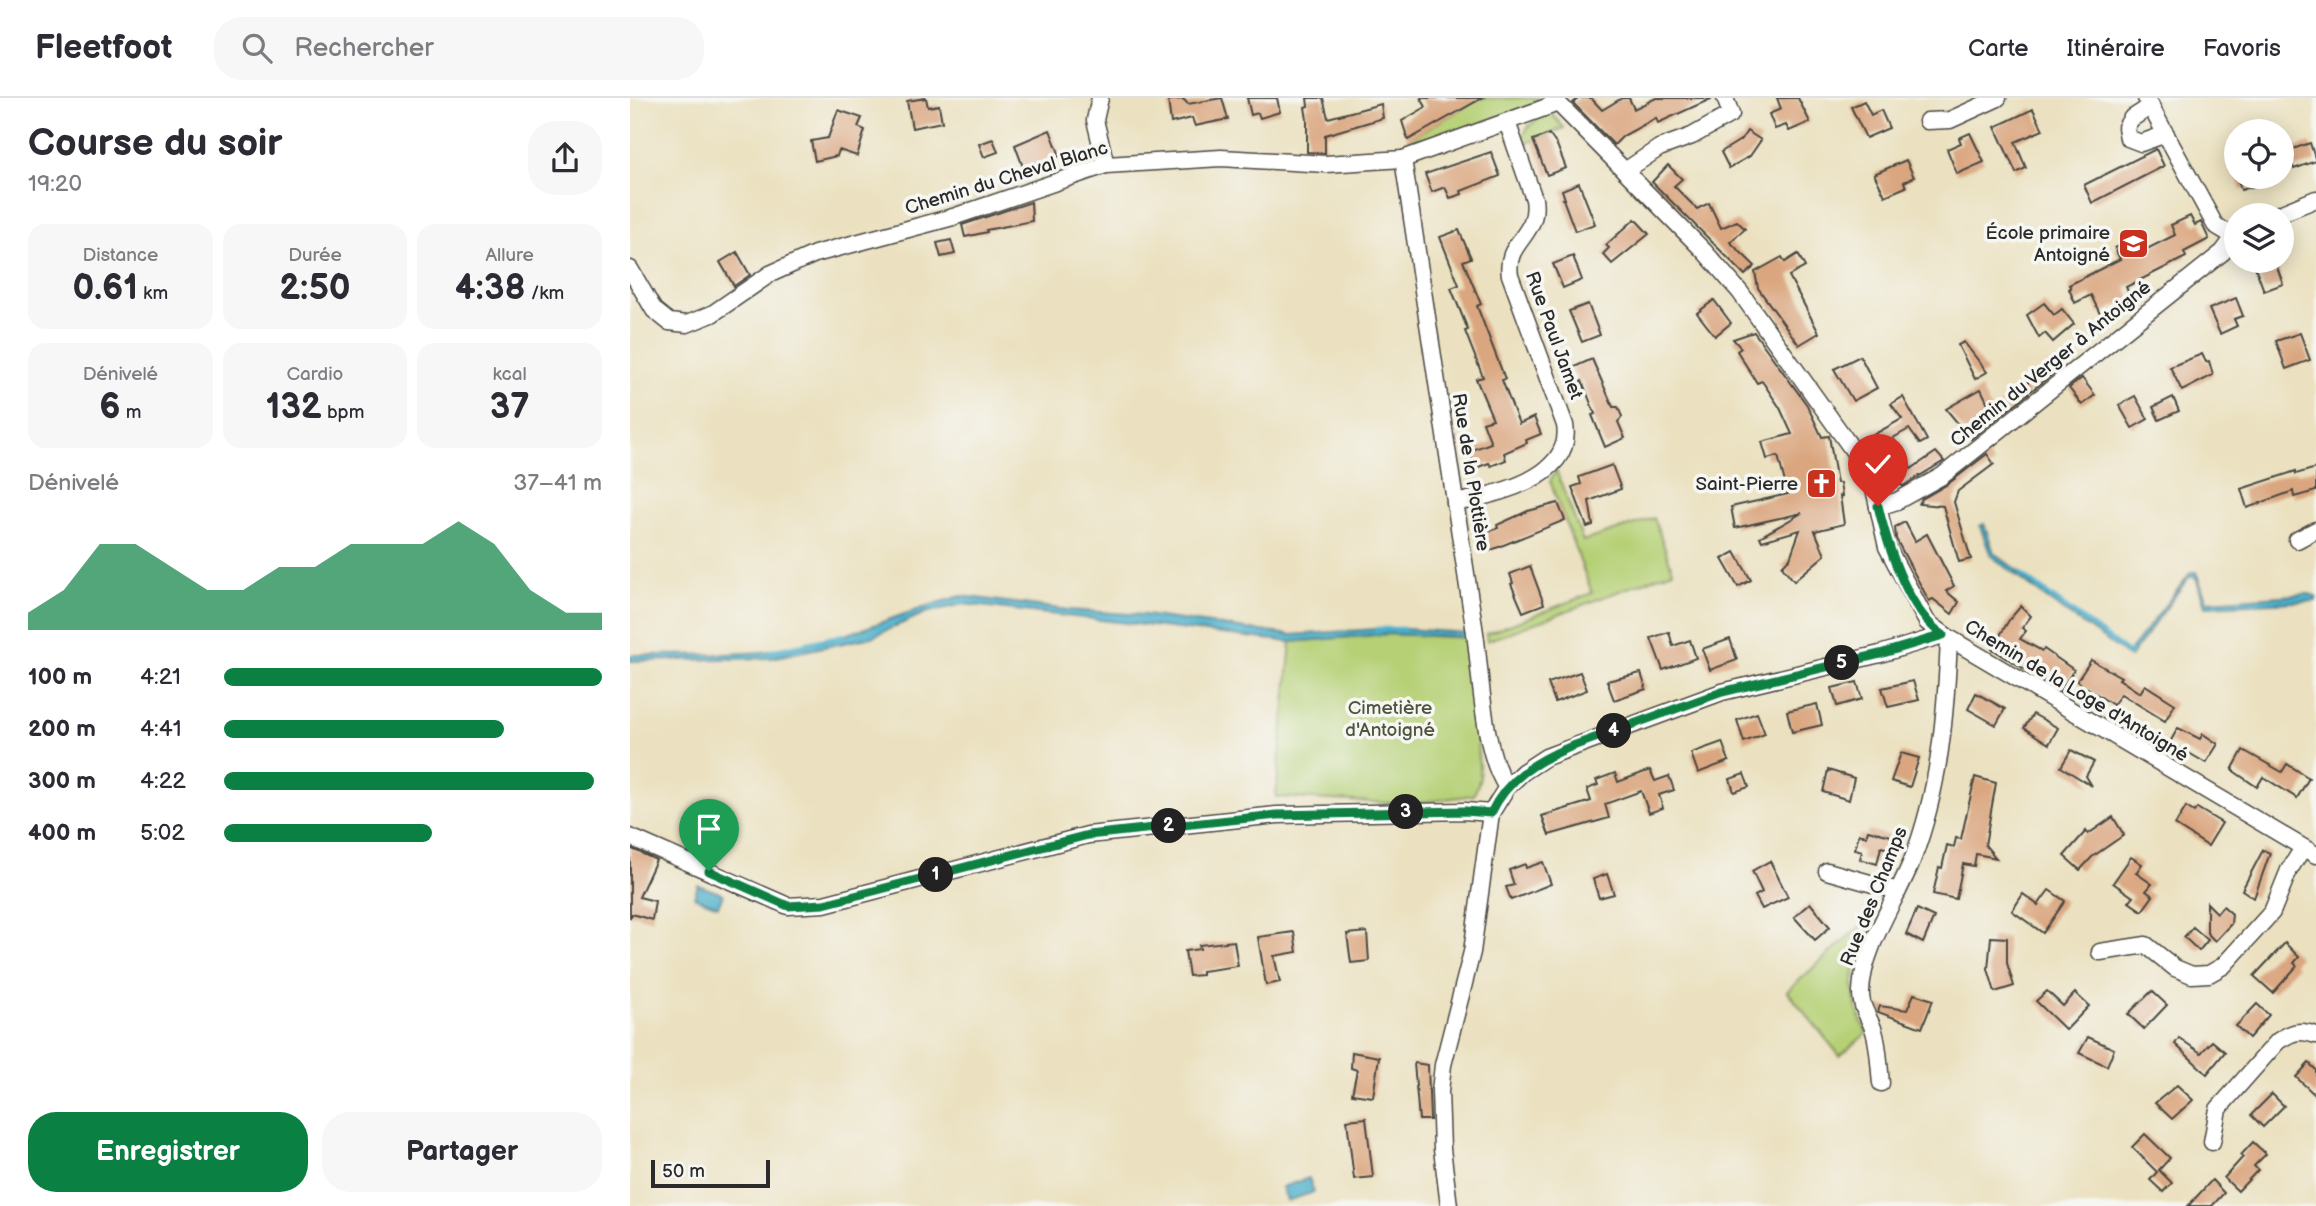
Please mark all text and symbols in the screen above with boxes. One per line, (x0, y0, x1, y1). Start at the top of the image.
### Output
search box (214, 17, 704, 80)
text: Fleetfoot (35, 28, 172, 68)
icon: search (238, 29, 276, 67)
text: Rechercher (294, 33, 434, 64)
text: Carte (1968, 34, 2029, 63)
text: Itinéraire (2067, 34, 2165, 63)
text: Favoris (2203, 34, 2281, 63)
map controls (2224, 119, 2294, 273)
button: locate (2224, 119, 2294, 189)
text: Course du soir (28, 121, 283, 166)
button: share (528, 121, 602, 195)
street label: Chemin du Cheval Blanc (902, 137, 1111, 220)
text: 19:20 (28, 170, 82, 198)
button: layers (2224, 203, 2294, 273)
place label: École primaire Antoigné (1986, 221, 2110, 267)
school or university icon: École primaire Antoigné (2116, 226, 2150, 260)
text: Distance (82, 244, 158, 267)
text: Durée (288, 244, 342, 267)
text: Allure (485, 244, 534, 267)
text: 0.61 (73, 267, 138, 310)
text: 2:50 (279, 267, 351, 310)
text: 4:38 (455, 267, 526, 310)
street label: Rue Paul Jamet (1520, 268, 1587, 403)
street label: Chemin du Verger à Antoigné (1946, 276, 2156, 452)
text: km (138, 282, 168, 305)
text: /km (526, 282, 564, 305)
text: Dénivelé (83, 363, 158, 386)
text: Cardio (287, 363, 343, 386)
text: kcal (493, 363, 527, 386)
text: 6 (99, 386, 121, 429)
text: 132 (266, 386, 322, 429)
text: 37 (490, 386, 530, 429)
street label: Rue de la Plottière (1447, 392, 1494, 553)
text: m (121, 401, 141, 424)
text: bpm (322, 401, 364, 424)
pin (1848, 434, 1908, 506)
icon: check (1859, 445, 1897, 483)
church icon: Saint-Pierre (1804, 466, 1838, 500)
text: Dénivelé (28, 469, 119, 497)
text: 37–41 m (513, 469, 602, 497)
place label: Saint-Pierre (1696, 473, 1798, 496)
street label: Chemin de la Loge d'Antoigné (1960, 615, 2192, 767)
pin: 5 (1824, 646, 1860, 680)
text: 5 (1836, 651, 1847, 674)
text: 100 m (28, 663, 92, 691)
text: 4:21 (140, 663, 181, 691)
park label: Cimetière d'Antoigné (1345, 697, 1435, 742)
pin: 4 (1597, 714, 1632, 748)
text: 200 m (28, 715, 96, 743)
text: 4:41 (140, 715, 182, 743)
text: 4 (1608, 719, 1619, 742)
text: 300 m (28, 767, 96, 795)
text: 4:22 (140, 767, 186, 795)
pin: 3 (1388, 794, 1424, 830)
pin (679, 799, 739, 871)
text: 3 (1400, 800, 1411, 823)
pin: 2 (1152, 808, 1186, 844)
icon: arrive (690, 810, 728, 848)
text: 2 (1163, 814, 1174, 837)
text: 400 m (28, 819, 96, 847)
text: 5:02 (140, 819, 185, 847)
street label: Rue des Champs (1836, 824, 1913, 970)
pin: 1 (918, 858, 954, 892)
text: 1 (932, 863, 940, 886)
button: Enregistrer (28, 1112, 308, 1192)
button: Partager (322, 1112, 602, 1192)
scale bar (651, 1157, 770, 1189)
text: 50 m (662, 1160, 705, 1183)

